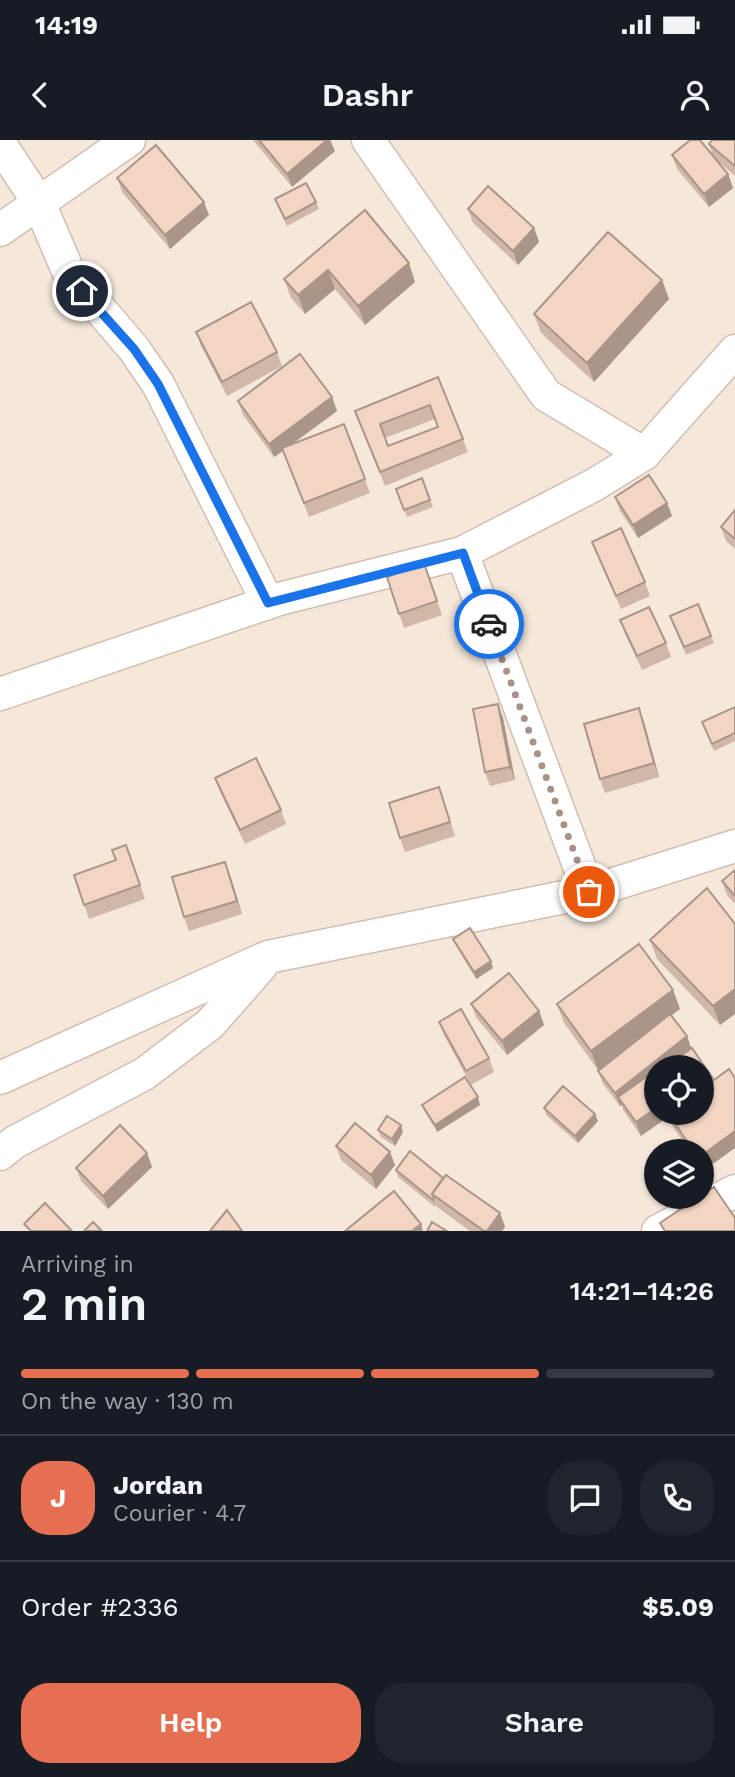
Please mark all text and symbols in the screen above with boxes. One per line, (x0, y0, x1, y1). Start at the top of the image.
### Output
text: 14:19 (35, 10, 98, 40)
icon: back (21, 76, 59, 114)
text: Dashr (322, 76, 413, 114)
icon: person (676, 76, 714, 114)
pin (52, 261, 112, 321)
icon: home (63, 272, 101, 310)
courier (454, 589, 524, 659)
icon: car (470, 605, 508, 643)
pin (559, 862, 619, 922)
icon: bag (570, 873, 608, 911)
map controls (644, 1055, 714, 1209)
button: locate (644, 1055, 714, 1125)
button: layers (644, 1139, 714, 1209)
text: Arriving in (21, 1251, 134, 1278)
text: 14:21–14:26 (570, 1276, 714, 1306)
text: 2 min (21, 1277, 147, 1331)
text: On the way · 130 m (21, 1388, 234, 1415)
button: chat (548, 1461, 622, 1535)
button: phone (640, 1461, 714, 1535)
text: Jordan (113, 1470, 203, 1500)
text: J (50, 1483, 66, 1513)
text: Courier · 4.7 (113, 1500, 246, 1527)
text: Order #2336 (21, 1592, 179, 1622)
text: $5.09 (642, 1592, 714, 1622)
button: Help (21, 1683, 361, 1763)
button: Share (375, 1683, 714, 1763)

